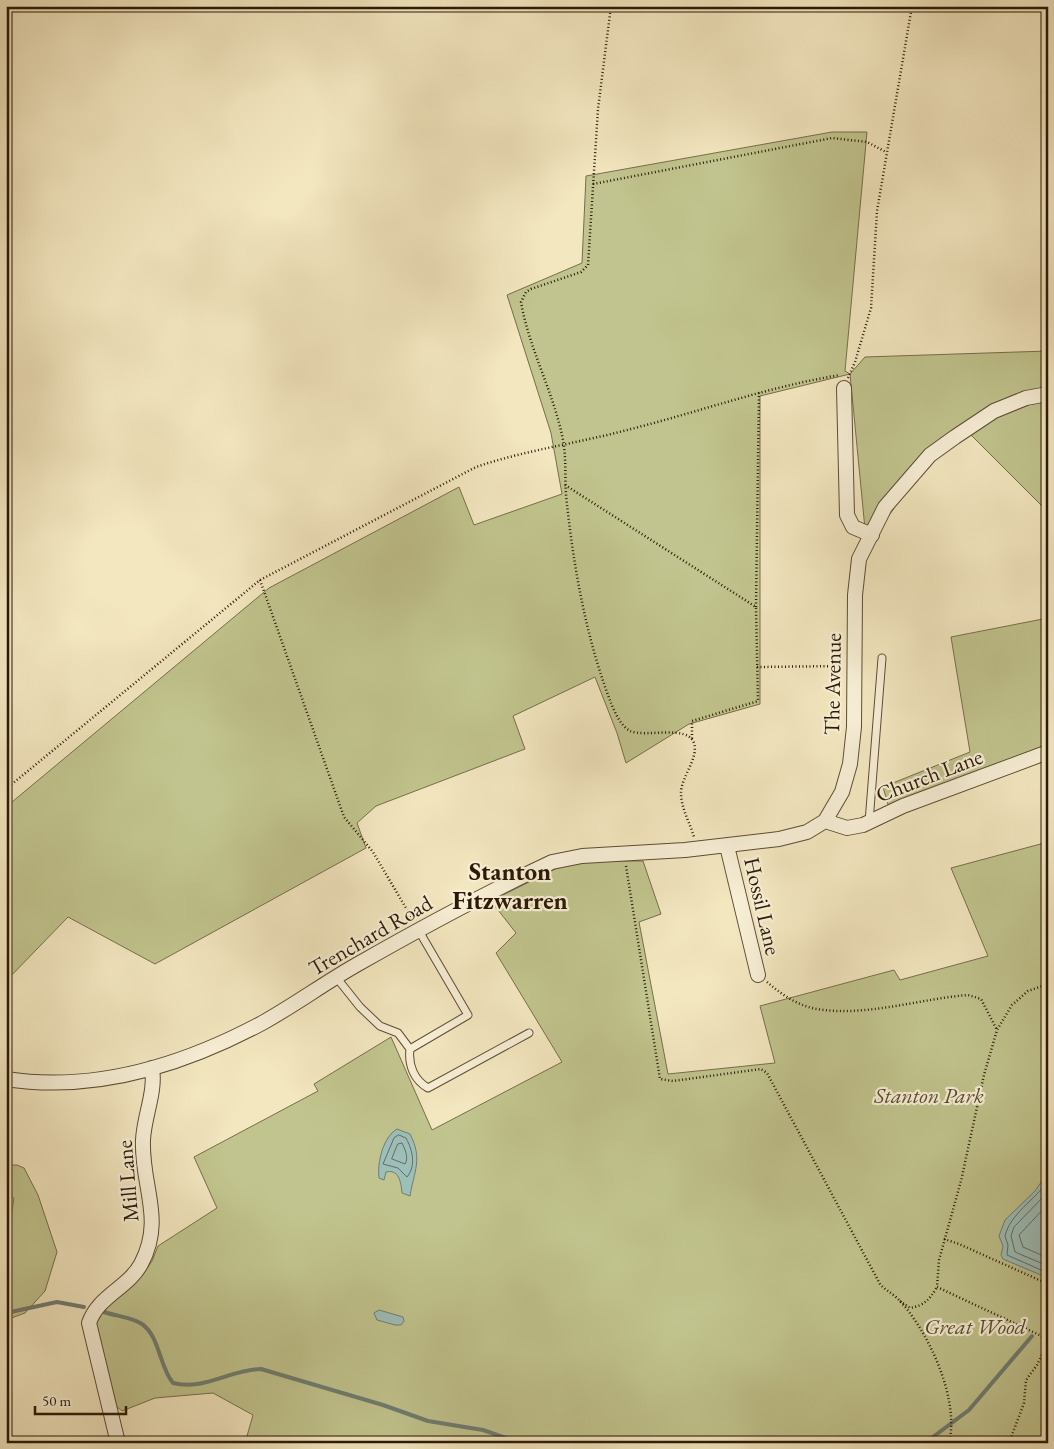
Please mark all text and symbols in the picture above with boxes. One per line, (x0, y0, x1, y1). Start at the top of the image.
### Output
street label: The Avenue (817, 632, 848, 735)
street label: Church Lane (872, 742, 987, 809)
street label: Hossil Lane (737, 854, 788, 958)
district label: Stanton Fitzwarren (452, 855, 568, 916)
street label: Trenchard Road (303, 888, 438, 983)
park label: Stanton Park (873, 1081, 984, 1110)
street label: Mill Lane (109, 1138, 146, 1223)
park label: Great Wood (924, 1312, 1026, 1341)
scale bar (35, 1384, 126, 1416)
text: 50 m (42, 1391, 71, 1410)

